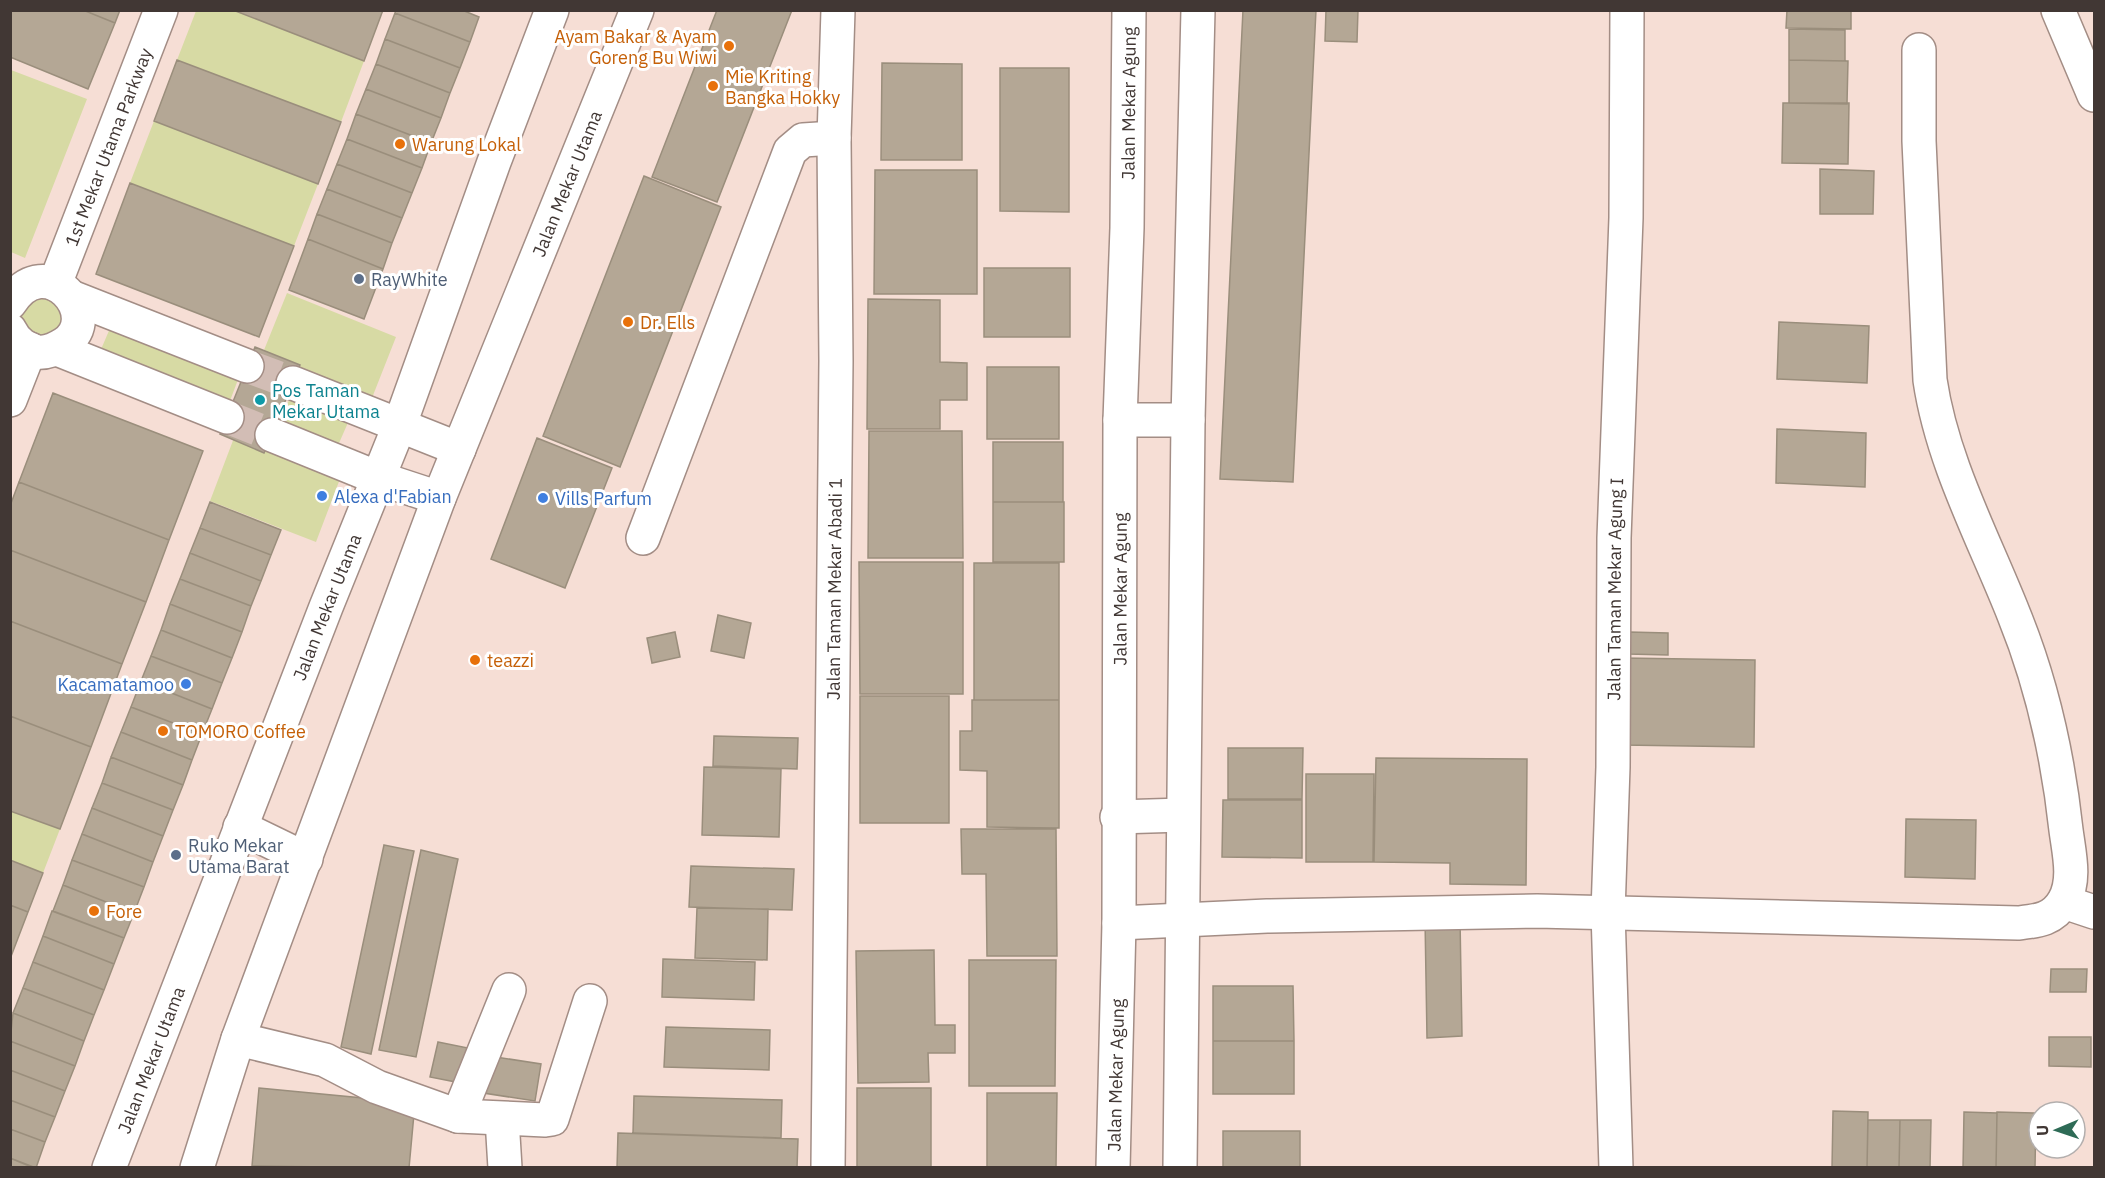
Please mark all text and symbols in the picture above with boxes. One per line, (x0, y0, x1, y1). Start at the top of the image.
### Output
place label: Ayam Bakar & Ayam Goreng Bu Wiwi (554, 25, 717, 69)
street label: Jalan Mekar Agung (1116, 26, 1140, 180)
marker: Ayam Bakar & Ayam Goreng Bu Wiwi (722, 39, 736, 53)
street label: 1st Mekar Utama Parkway (59, 44, 157, 249)
place label: Mie Kriting Bangka Hokky (725, 65, 840, 109)
marker: Mie Kriting Bangka Hokky (706, 79, 720, 93)
street label: Jalan Mekar Utama (527, 107, 607, 260)
place label: Warung Lokal (412, 133, 521, 156)
marker: Warung Lokal (393, 137, 407, 151)
place label: RayWhite (371, 268, 448, 291)
marker: RayWhite (352, 272, 366, 286)
place label: Dr. Ells (640, 311, 695, 334)
marker: Dr. Ells (621, 315, 635, 329)
place label: Pos Taman Mekar Utama (272, 379, 380, 423)
marker: Pos Taman Mekar Utama (253, 393, 267, 407)
street label: Jalan Taman Mekar Agung I (1602, 477, 1628, 701)
street label: Jalan Taman Mekar Abadi 1 (821, 478, 846, 700)
place label: Alexa d'Fabian (334, 485, 452, 508)
place label: Vills Parfum (555, 487, 652, 510)
marker: Alexa d'Fabian (315, 489, 329, 503)
marker: Vills Parfum (536, 491, 550, 505)
street label: Jalan Mekar Agung (1108, 512, 1131, 666)
street label: Jalan Mekar Utama (287, 530, 366, 683)
place label: teazzi (487, 649, 534, 672)
marker: teazzi (468, 653, 482, 667)
place label: Kacamatamoo (57, 673, 174, 696)
marker: Kacamatamoo (179, 677, 193, 691)
place label: TOMORO Coffee (175, 720, 306, 743)
marker: TOMORO Coffee (156, 724, 170, 738)
place label: Ruko Mekar Utama Barat (188, 834, 290, 878)
marker: Ruko Mekar Utama Barat (169, 848, 183, 862)
place label: Fore (106, 900, 142, 923)
marker: Fore (87, 904, 101, 918)
street label: Jalan Mekar Utama (112, 983, 190, 1137)
street label: Jalan Mekar Agung (1102, 998, 1129, 1152)
north arrow (2027, 1100, 2087, 1160)
text: U (2032, 1125, 2052, 1136)

